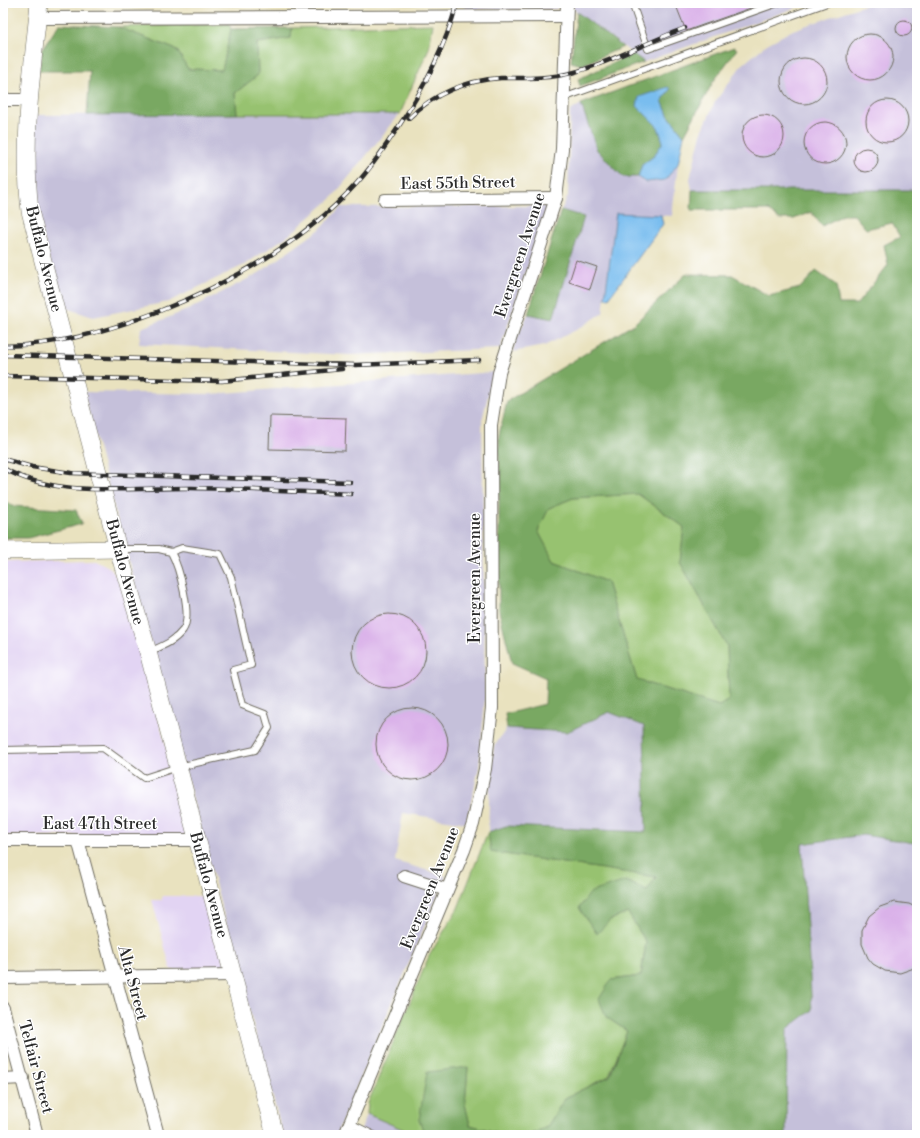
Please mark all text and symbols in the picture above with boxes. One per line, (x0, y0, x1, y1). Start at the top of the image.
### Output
street label: East 55th Street (400, 172, 516, 194)
street label: Evergreen Avenue (490, 190, 550, 320)
street label: Buffalo Avenue (21, 203, 67, 314)
street label: Evergreen Avenue (465, 513, 485, 643)
street label: Buffalo Avenue (101, 516, 149, 627)
street label: East 47th Street (43, 814, 158, 834)
street label: Evergreen Avenue (396, 824, 464, 952)
street label: Buffalo Avenue (185, 829, 233, 940)
street label: Alta Street (113, 943, 153, 1023)
street label: Telfair Street (14, 1018, 58, 1116)

